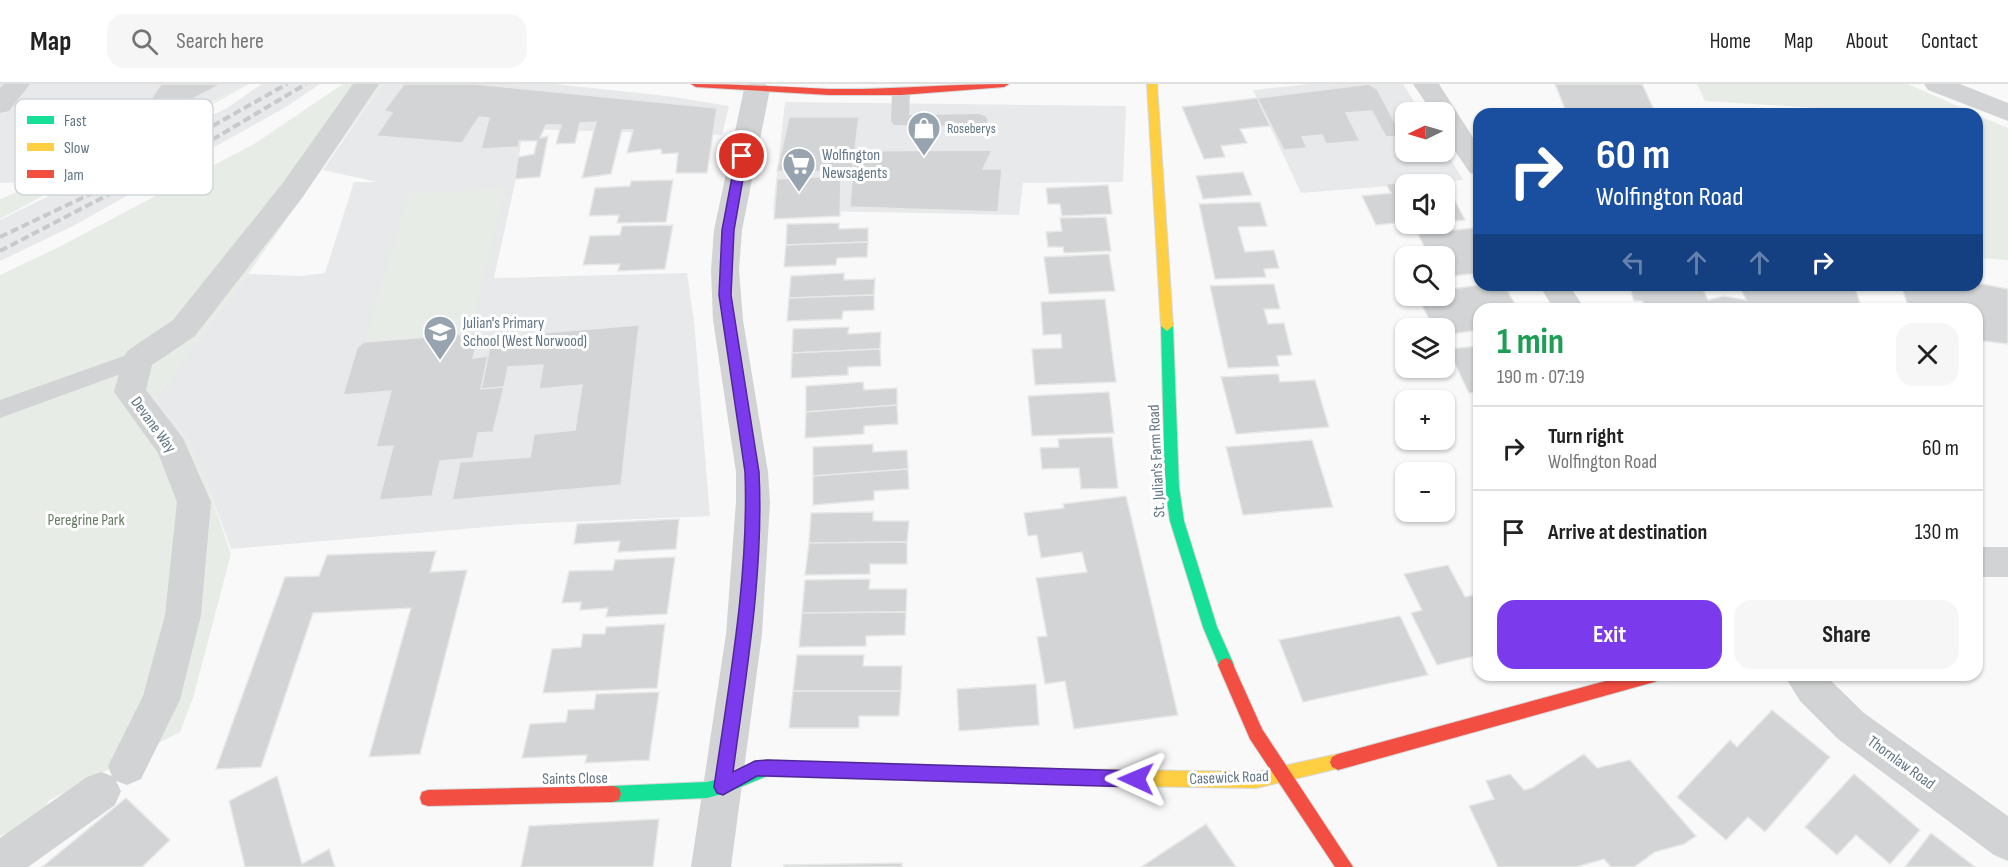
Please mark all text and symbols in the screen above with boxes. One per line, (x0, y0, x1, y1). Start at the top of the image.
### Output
search box (107, 14, 527, 68)
text: Map (30, 25, 71, 58)
icon: search (128, 25, 161, 58)
text: Search here (176, 28, 264, 55)
text: Home (1710, 29, 1751, 54)
text: Map (1784, 29, 1813, 54)
text: About (1846, 29, 1888, 54)
text: Contact (1921, 29, 1978, 54)
legend (15, 99, 213, 195)
north arrow (1395, 102, 1455, 162)
map controls (1395, 102, 1455, 522)
shop icon: Roseberys (906, 110, 942, 157)
text: Fast (64, 112, 87, 131)
place label: Roseberys (947, 120, 996, 137)
pin (716, 130, 767, 181)
text: 60 m (1596, 130, 1670, 181)
icon: right (1497, 132, 1575, 210)
text: Slow (64, 139, 89, 158)
icon: arrive (725, 139, 758, 172)
supermarket icon: Wolfington Newsagents (781, 146, 817, 193)
place label: Wolfington Newsagents (822, 146, 888, 183)
text: Jam (63, 166, 84, 185)
button: sound (1395, 174, 1455, 234)
text: Wolfington Road (1596, 181, 1743, 213)
button: search (1395, 246, 1455, 306)
icon: left (1617, 246, 1650, 279)
icon: ahead (1680, 246, 1713, 279)
icon: ahead (1743, 246, 1776, 279)
icon: right (1806, 246, 1839, 279)
school or university icon: Julian's Primary School (West Norwood) (422, 314, 458, 361)
place label: Julian's Primary School (West Norwood) (462, 314, 587, 351)
button: layers (1395, 318, 1455, 378)
text: 1 min (1497, 321, 1564, 364)
button: close (1896, 323, 1959, 386)
text: 190 m · 07:19 (1497, 365, 1585, 389)
button: + (1395, 390, 1455, 450)
street label: Devane Way (126, 393, 180, 457)
street label: St. Julian's Farm Road (1145, 404, 1169, 518)
text: Turn right (1548, 423, 1624, 450)
icon: right (1497, 432, 1530, 465)
text: 60 m (1922, 435, 1959, 462)
text: Wolfington Road (1548, 450, 1657, 474)
button: − (1395, 462, 1455, 522)
park label: Peregrine Park (47, 511, 125, 530)
icon: arrive (1497, 516, 1530, 549)
text: Arrive at destination (1548, 519, 1707, 546)
text: 130 m (1915, 519, 1959, 546)
button: Exit (1497, 600, 1722, 669)
button: Share (1734, 600, 1959, 669)
street label: Thornlaw Road (1864, 732, 1938, 794)
position arrow (1104, 747, 1168, 811)
street label: Casewick Road (1189, 767, 1269, 789)
street label: Saints Close (542, 769, 608, 789)

